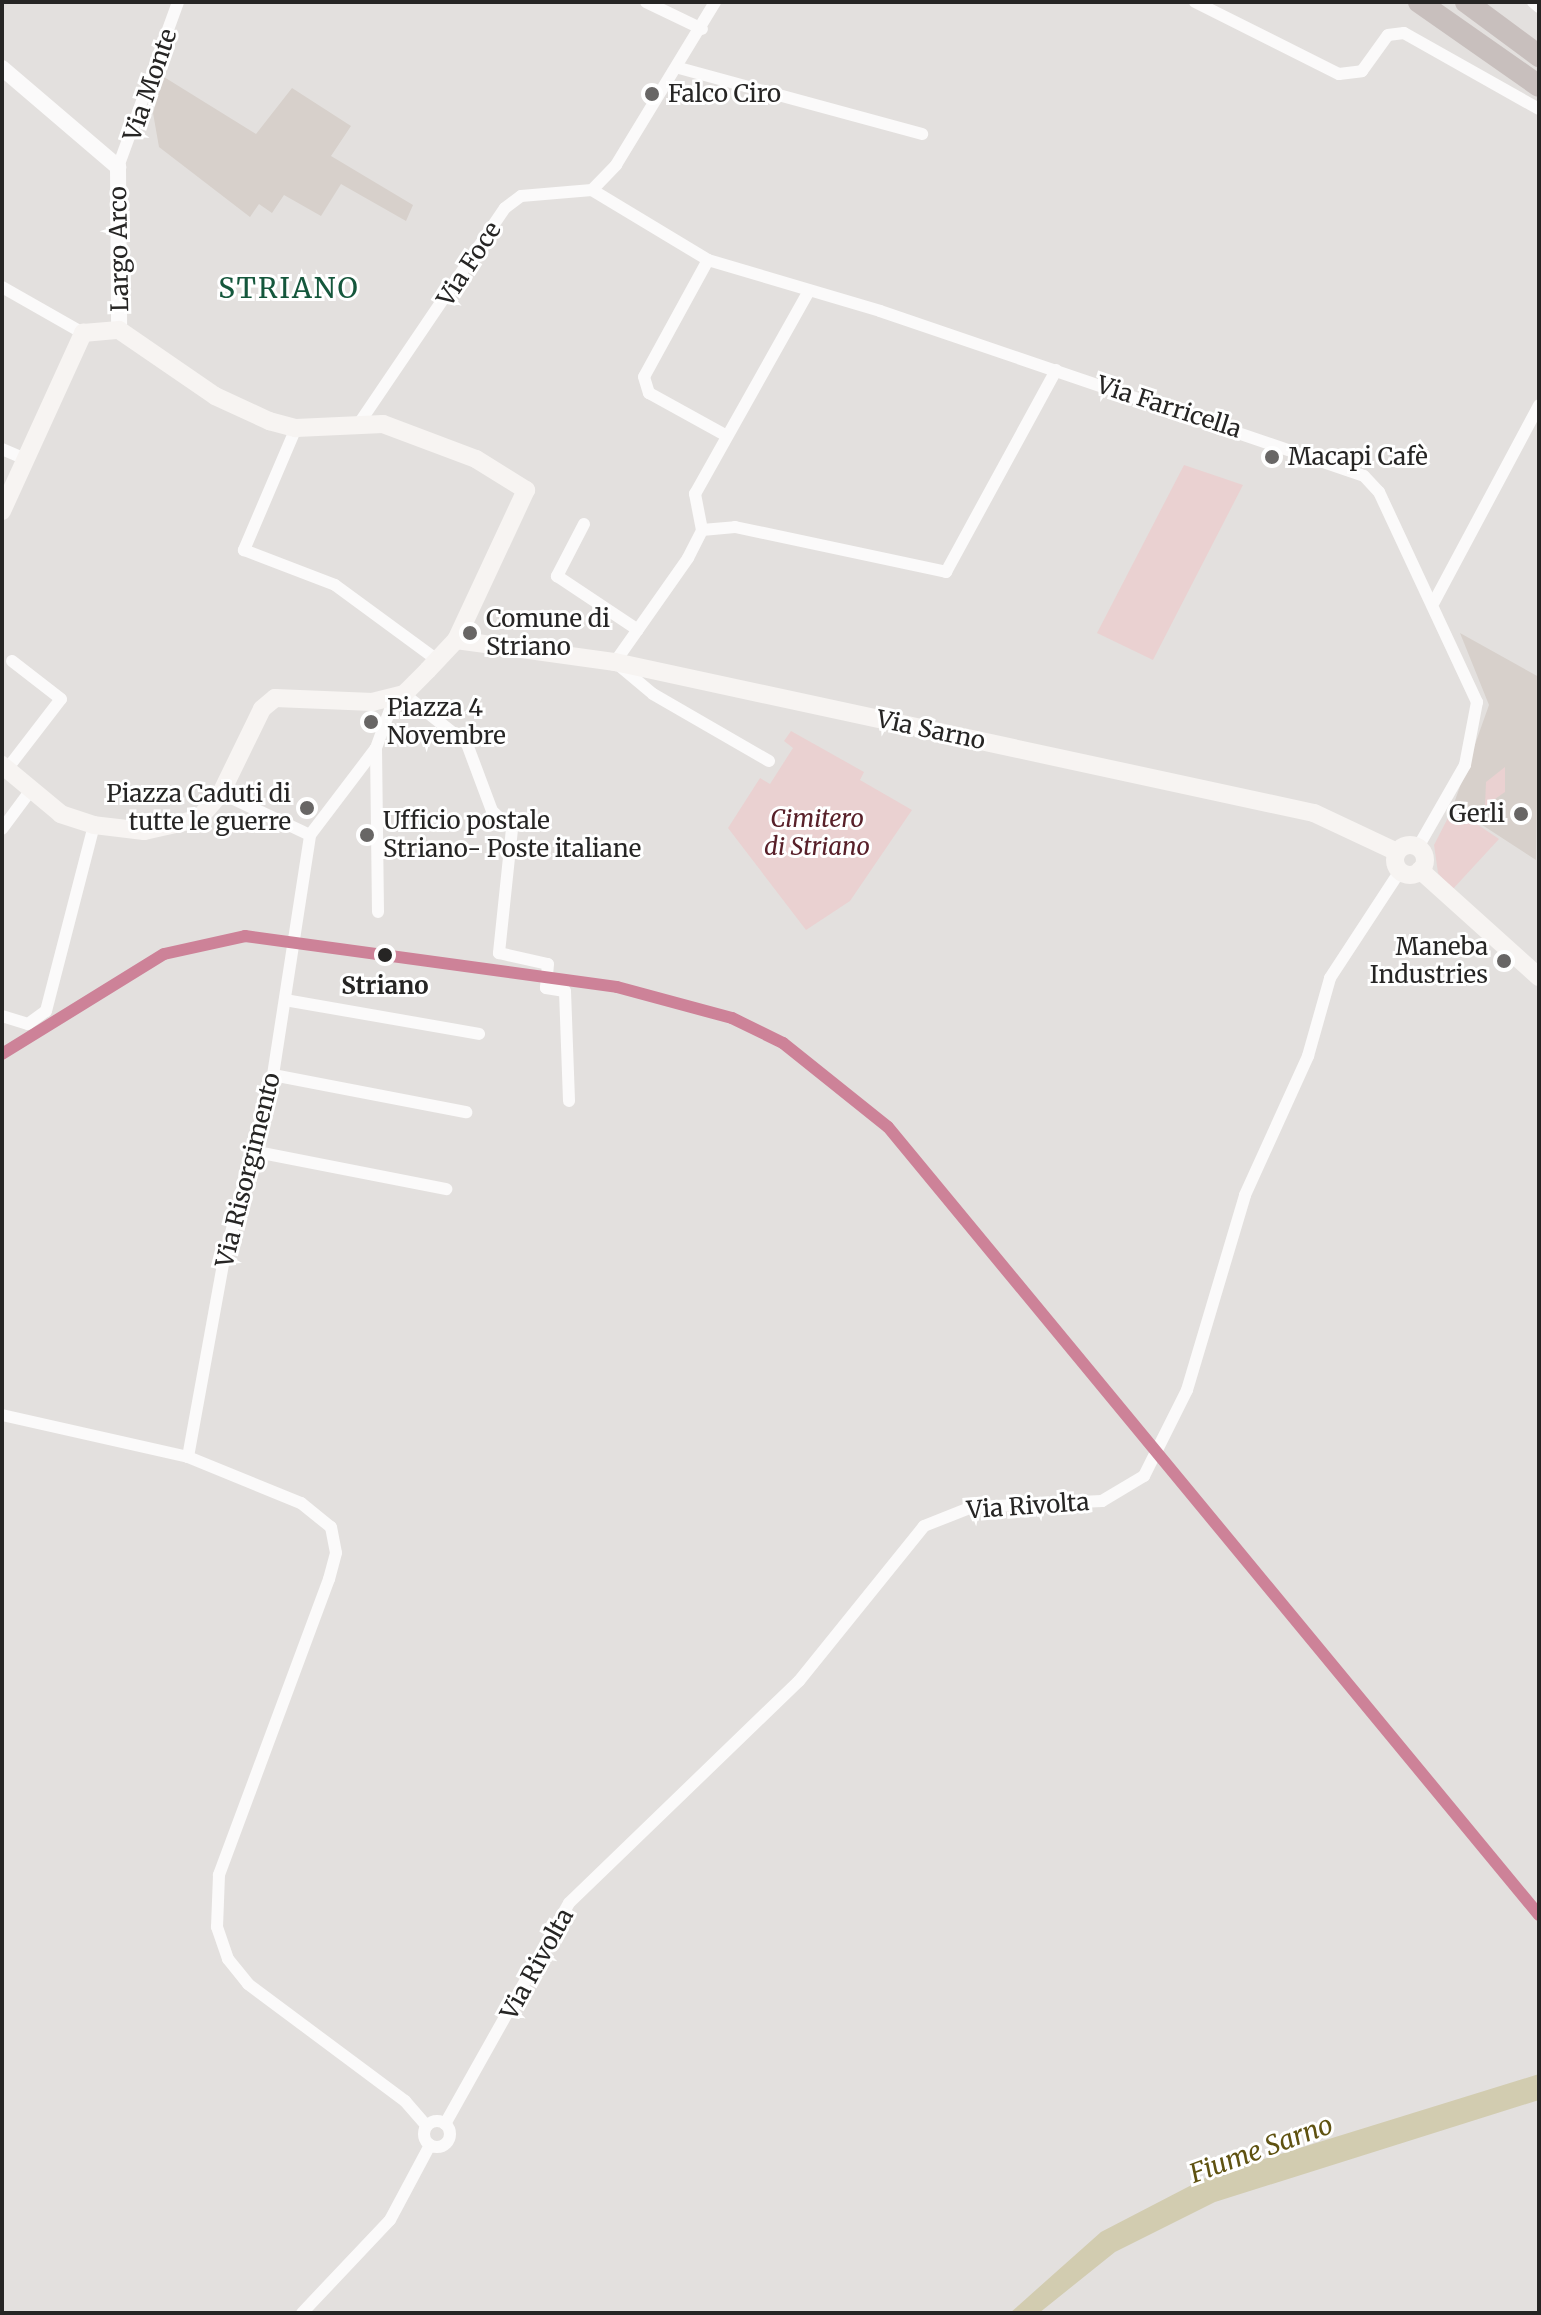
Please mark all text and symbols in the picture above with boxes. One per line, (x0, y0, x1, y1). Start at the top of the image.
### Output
street label: Via Monte (117, 25, 183, 145)
place label: Falco Ciro (668, 80, 781, 108)
marker: Falco Ciro (643, 85, 661, 103)
street label: Largo Arco (104, 186, 134, 312)
street label: Via Foce (431, 216, 507, 312)
district label: STRIANO (218, 271, 360, 305)
street label: Via Farricella (1093, 370, 1245, 444)
place label: Macapi Cafè (1288, 443, 1428, 471)
marker: Macapi Cafè (1263, 448, 1281, 466)
place label: Comune di Striano (486, 605, 610, 661)
marker: Comune di Striano (461, 624, 479, 642)
place label: Piazza 4 Novembre (387, 694, 506, 750)
street label: Via Sarno (874, 704, 988, 756)
marker: Piazza 4 Novembre (362, 713, 380, 731)
place label: Piazza Caduti di tutte le guerre (106, 780, 291, 836)
marker: Piazza Caduti di tutte le guerre (298, 799, 316, 817)
place label: Gerli (1449, 800, 1505, 828)
park label: Cimitero di Striano (764, 805, 870, 861)
marker: Gerli (1512, 805, 1530, 823)
place label: Ufficio postale Striano- Poste italiane (383, 807, 641, 863)
marker: Ufficio postale Striano- Poste italiane (358, 826, 376, 844)
place label: Maneba Industries (1370, 933, 1488, 989)
marker: Striano (372, 942, 398, 968)
marker: Maneba Industries (1495, 952, 1513, 970)
place label: Striano (341, 972, 429, 1000)
street label: Via Risorgimento (210, 1070, 286, 1270)
street label: Via Rivolta (966, 1487, 1090, 1525)
street label: Via Rivolta (495, 1903, 579, 2025)
water label: Fiume Sarno (1185, 2109, 1337, 2189)

